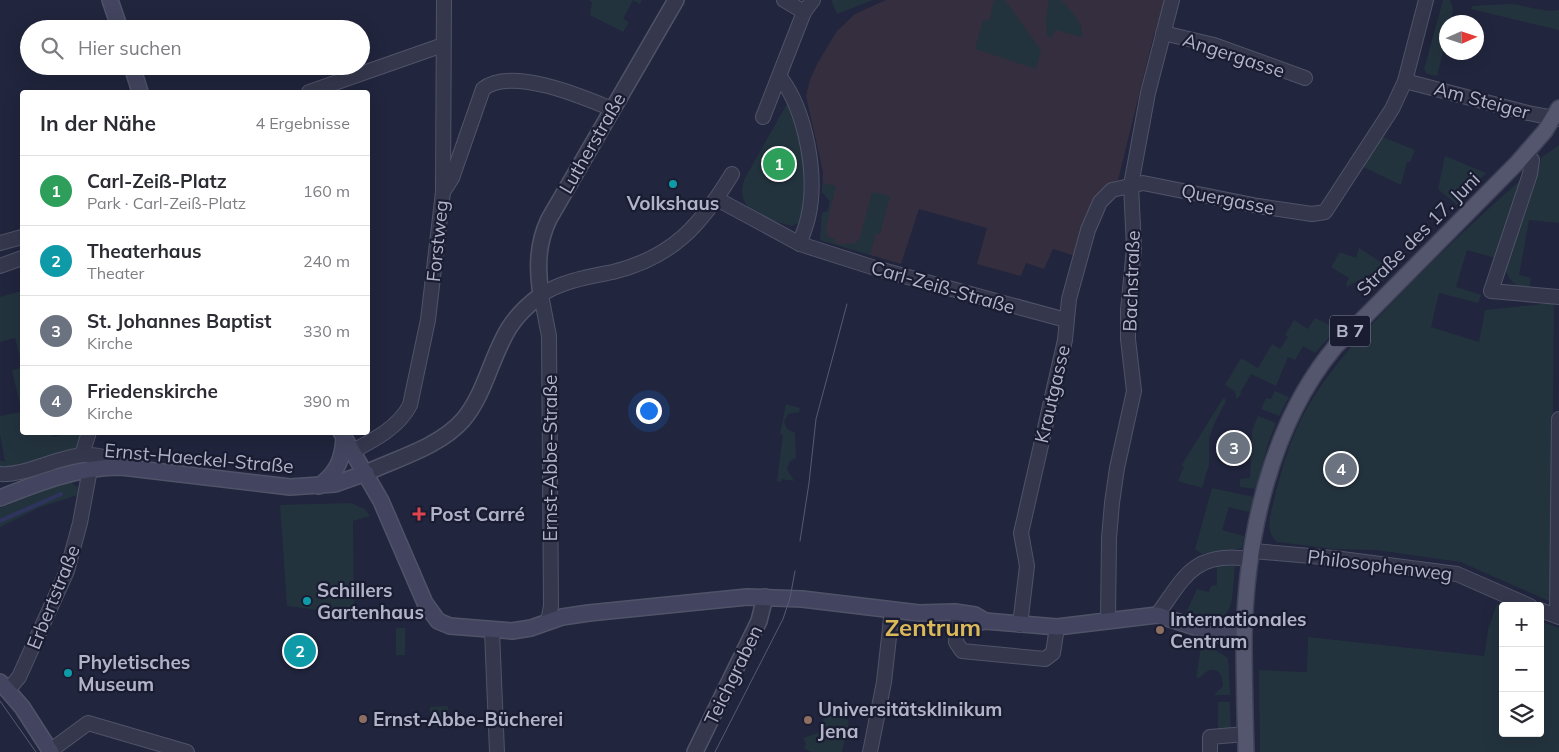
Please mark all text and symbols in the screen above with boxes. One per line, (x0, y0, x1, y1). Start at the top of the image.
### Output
north arrow (1439, 15, 1484, 60)
search box (20, 20, 370, 75)
street label: Angergasse (1180, 27, 1288, 83)
icon: search (38, 34, 66, 62)
text: Hier suchen (78, 36, 182, 60)
street label: Am Steiger (1432, 76, 1532, 124)
street label: Lutherstraße (553, 88, 631, 198)
text: In der Nähe (40, 110, 156, 136)
text: 4 Ergebnisse (255, 113, 350, 133)
pin: 1 (763, 145, 795, 183)
street label: Straße des 17. Juni (1351, 167, 1485, 301)
text: Carl-Zeiß-Platz (87, 169, 227, 193)
marker: Volkshaus (667, 178, 679, 190)
street label: Quergasse (1179, 178, 1277, 220)
text: 1 (51, 181, 61, 201)
text: 160 m (303, 181, 350, 201)
place label: Volkshaus (626, 191, 719, 215)
text: Park · Carl-Zeiß-Platz (87, 193, 246, 213)
street label: Forstweg (421, 199, 453, 283)
street label: Bachstraße (1117, 230, 1145, 332)
text: Theaterhaus (87, 239, 201, 263)
text: 2 (51, 251, 61, 271)
text: 240 m (303, 251, 350, 271)
street label: Carl-Zeiß-Straße (868, 255, 1018, 319)
text: Theater (87, 263, 144, 283)
text: St. Johannes Baptist (87, 309, 271, 333)
road number: B 7 (1330, 316, 1370, 346)
text: 3 (51, 321, 61, 341)
text: 330 m (303, 321, 350, 341)
text: Kirche (87, 333, 133, 353)
street label: Krautgasse (1029, 343, 1075, 445)
street label: Ernst-Abbe-Straße (538, 375, 562, 541)
text: Friedenskirche (87, 379, 218, 403)
text: 4 (51, 391, 61, 411)
text: 390 m (303, 391, 350, 411)
your location (636, 398, 662, 424)
text: Kirche (87, 403, 133, 423)
pin: 3 (1218, 429, 1250, 467)
street label: Ernst-Haeckel-Straße (103, 438, 295, 478)
pin: 4 (1325, 450, 1357, 488)
place label: Post Carré (430, 502, 525, 526)
marker: Post Carré (412, 507, 426, 521)
street label: Erbertstraße (21, 541, 85, 653)
street label: Philosophenweg (1306, 544, 1454, 586)
place label: Schillers Gartenhaus (317, 578, 424, 624)
marker: Schillers Gartenhaus (301, 595, 313, 607)
map controls (1499, 602, 1544, 737)
button: + (1499, 602, 1544, 647)
place label: Internationales Centrum (1170, 607, 1307, 653)
district label: Zentrum (885, 612, 981, 642)
street label: Teichgraben (699, 621, 767, 729)
marker: Internationales Centrum (1154, 624, 1166, 636)
pin: 2 (284, 632, 316, 670)
button: − (1499, 647, 1544, 692)
place label: Phyletisches Museum (78, 650, 190, 696)
marker: Phyletisches Museum (62, 667, 74, 679)
button: layers (1499, 692, 1544, 737)
place label: Universitätsklinikum Jena (818, 697, 1002, 743)
place label: Ernst-Abbe-Bücherei (373, 707, 563, 731)
marker: Ernst-Abbe-Bücherei (357, 713, 369, 725)
marker: Universitätsklinikum Jena (802, 714, 814, 726)

